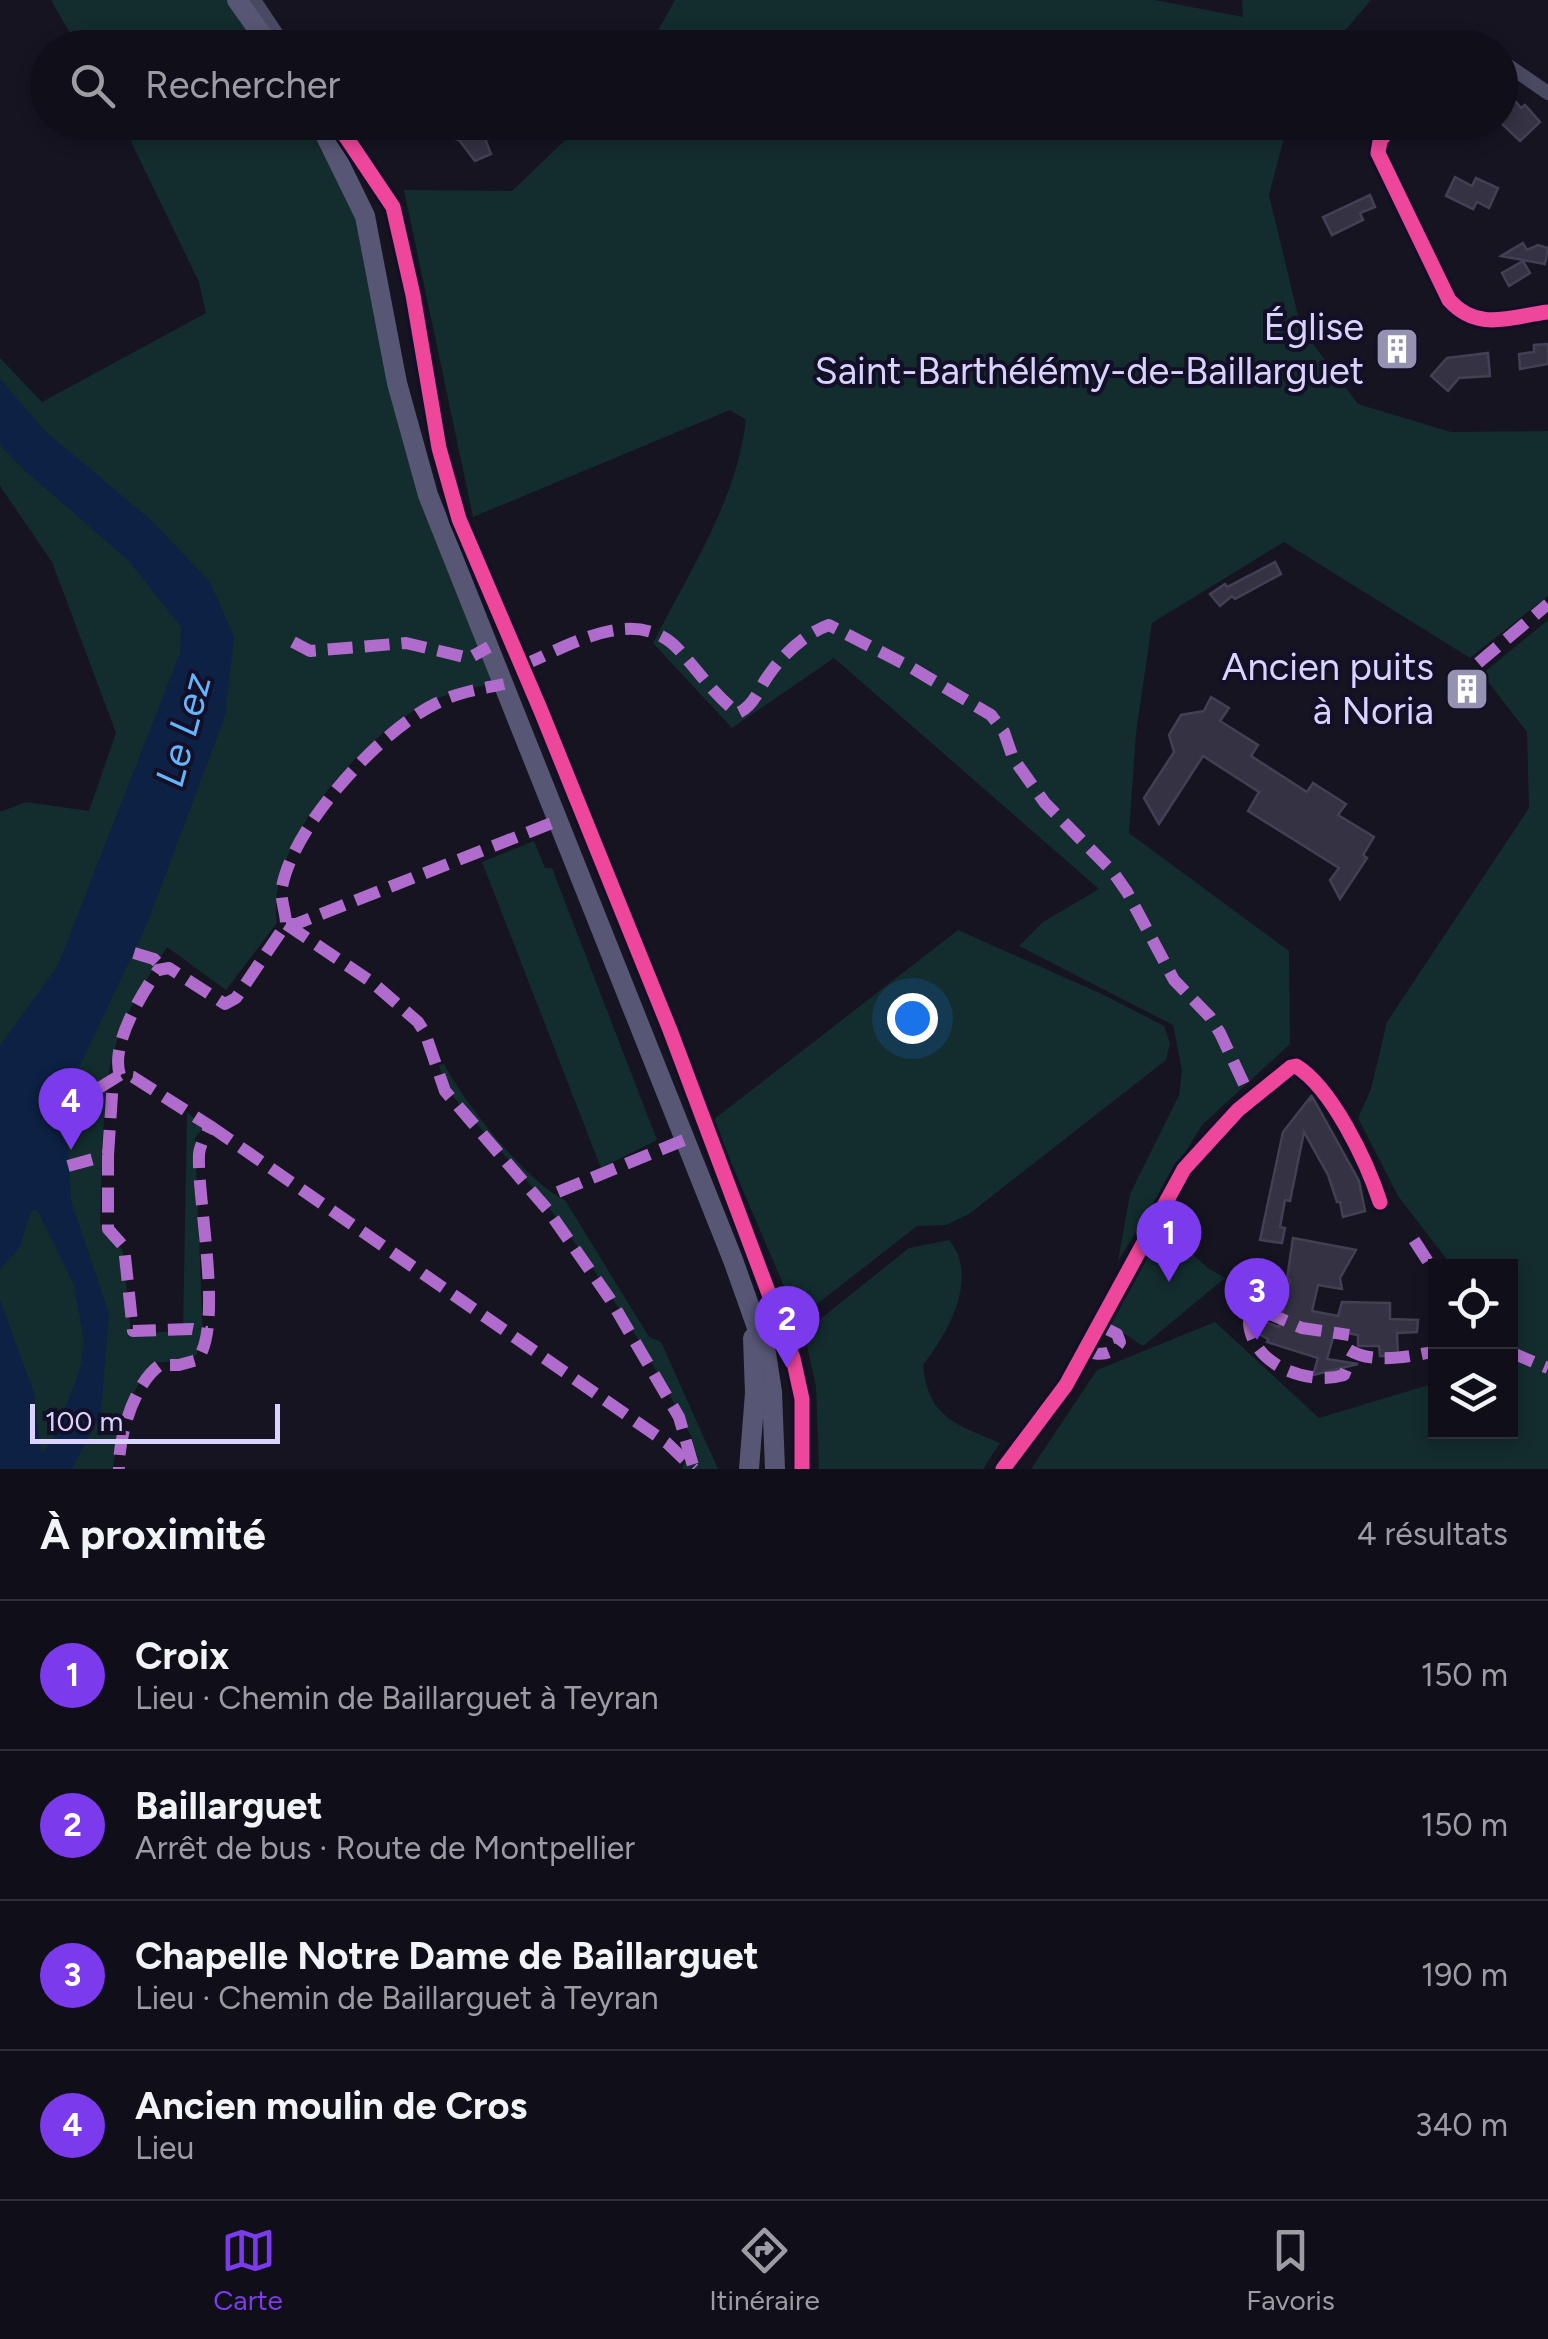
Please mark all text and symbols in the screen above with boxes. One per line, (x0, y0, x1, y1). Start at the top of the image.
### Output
search box (30, 30, 1518, 140)
icon: search (65, 58, 120, 113)
text: Rechercher (145, 62, 340, 108)
place label: Église Saint-Barthélémy-de-Baillarguet (814, 304, 1364, 394)
building icon: Église Saint-Barthélémy-de-Baillarguet (1374, 326, 1420, 372)
place label: Ancien puits à Noria (1222, 644, 1434, 734)
building icon: Ancien puits à Noria (1444, 666, 1490, 712)
water label: Le Lez (145, 668, 221, 792)
your location (887, 993, 938, 1044)
pin: 4 (38, 1068, 104, 1150)
pin: 1 (1136, 1200, 1202, 1282)
pin: 3 (1224, 1258, 1290, 1340)
map controls (1428, 1259, 1518, 1439)
button: locate (1428, 1259, 1518, 1349)
pin: 2 (754, 1286, 820, 1368)
button: layers (1428, 1349, 1518, 1439)
scale bar (30, 1399, 280, 1444)
text: 100 m (45, 1404, 123, 1438)
text: À proximité (40, 1509, 266, 1560)
text: 4 résultats (1357, 1515, 1508, 1553)
text: Croix (135, 1633, 229, 1679)
text: 1 (66, 1656, 79, 1694)
text: 150 m (1421, 1656, 1508, 1694)
text: Lieu · Chemin de Baillarguet à Teyran (135, 1679, 659, 1717)
text: Baillarguet (135, 1783, 323, 1829)
text: 2 (63, 1806, 82, 1844)
text: 150 m (1421, 1806, 1508, 1844)
text: Arrêt de bus · Route de Montpellier (135, 1829, 635, 1867)
text: Chapelle Notre Dame de Baillarguet (135, 1933, 759, 1979)
text: 3 (64, 1956, 81, 1994)
text: 190 m (1421, 1956, 1508, 1994)
text: Lieu · Chemin de Baillarguet à Teyran (135, 1979, 659, 2017)
text: Ancien moulin de Cros (135, 2083, 527, 2129)
text: 4 (62, 2106, 83, 2144)
text: 340 m (1415, 2106, 1508, 2144)
text: Lieu (135, 2129, 194, 2167)
tab: Carte (213, 2223, 283, 2317)
tab: Itinéraire (709, 2223, 820, 2317)
tab: Favoris (1246, 2223, 1335, 2317)

